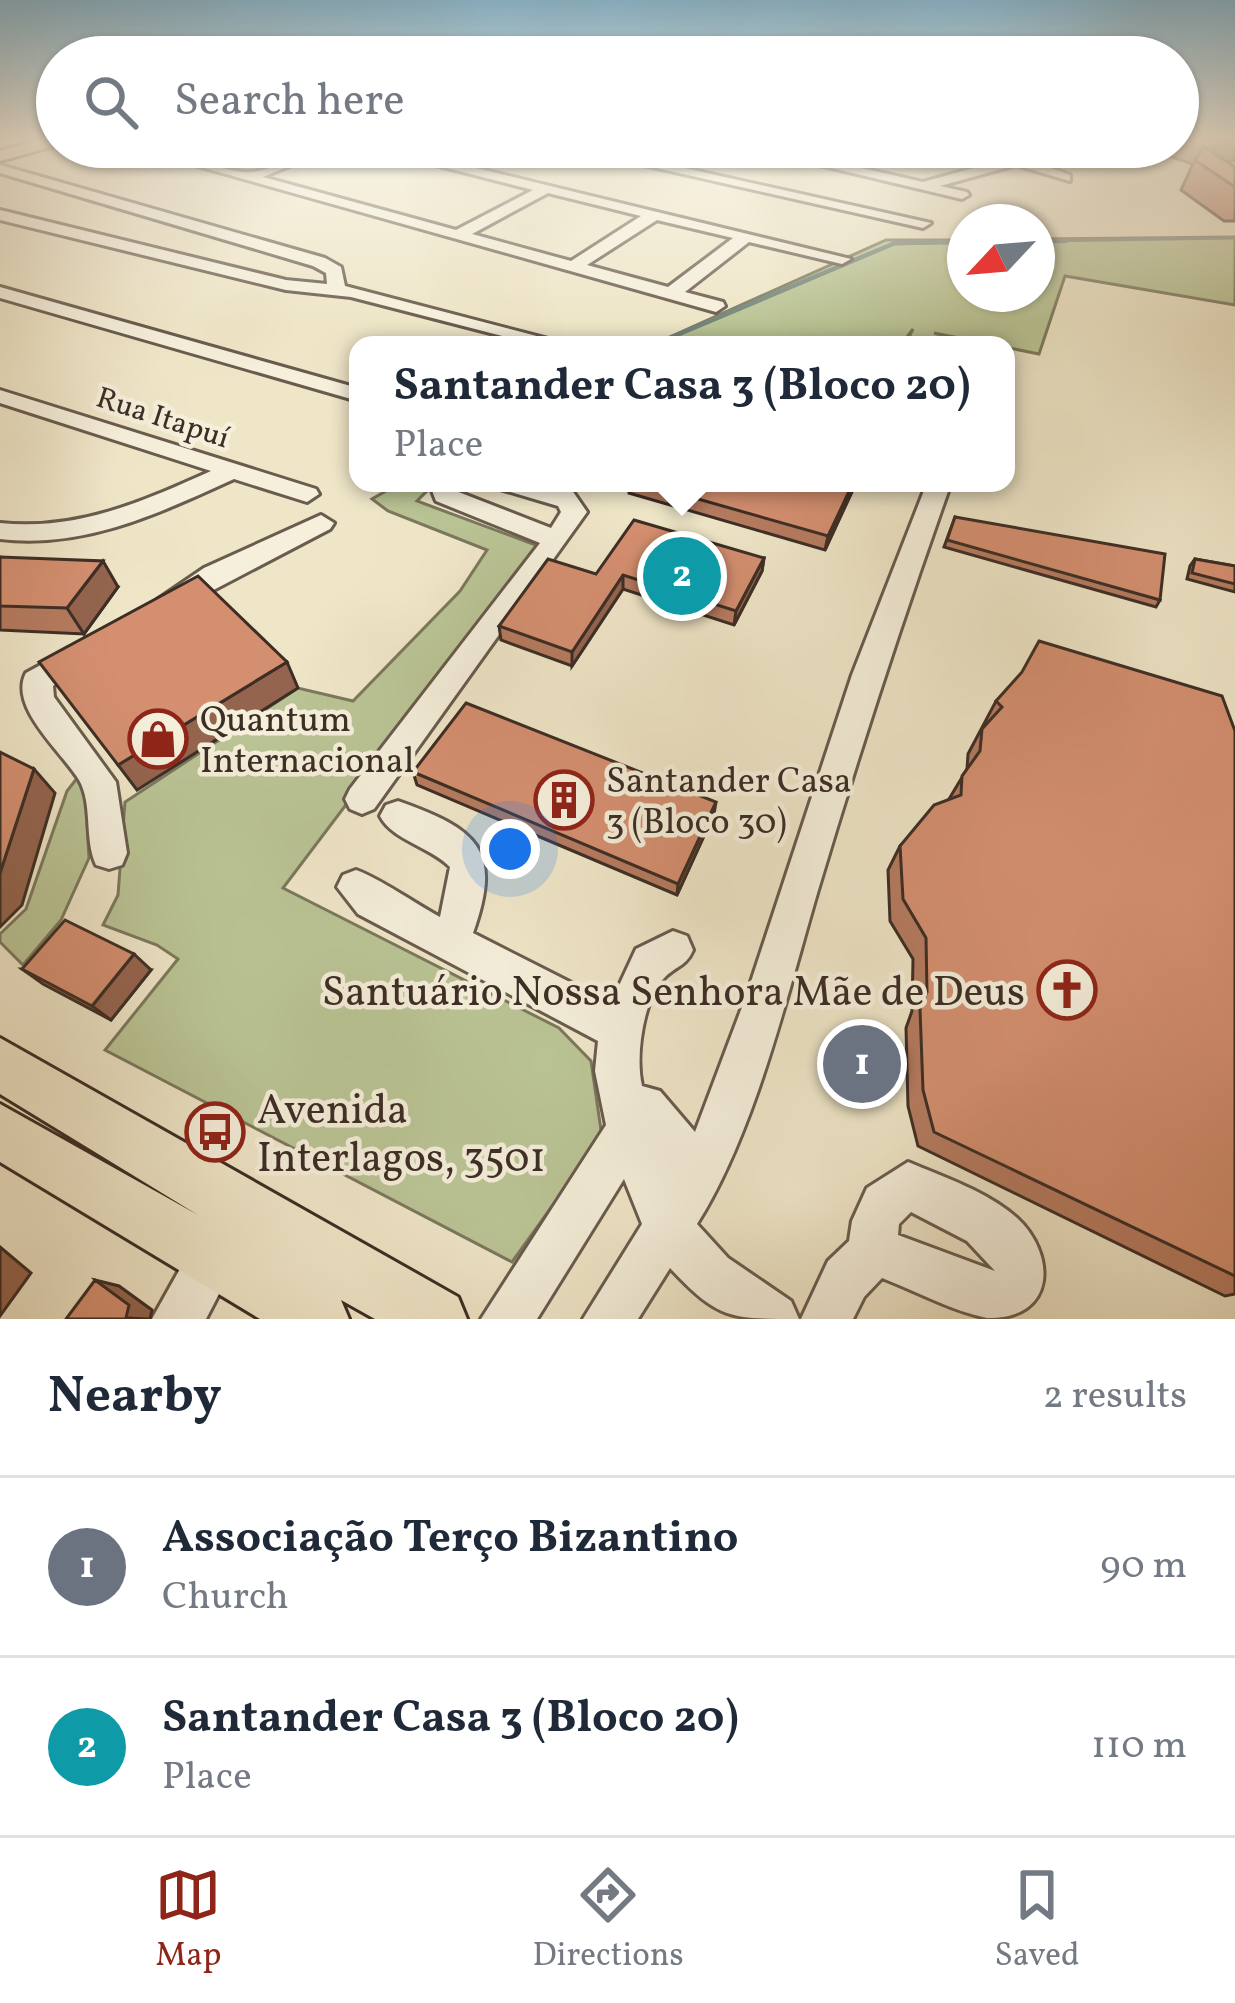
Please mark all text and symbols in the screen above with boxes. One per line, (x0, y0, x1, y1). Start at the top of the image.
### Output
search box (36, 36, 1199, 168)
icon: search (78, 69, 144, 135)
text: Search here (174, 71, 405, 134)
north arrow (947, 204, 1055, 312)
popup (349, 336, 1015, 492)
text: Santander Casa 3 (Bloco 20) (394, 356, 970, 419)
street label: Rua Itapuí (90, 378, 234, 460)
text: Place (394, 419, 483, 473)
pin: 2 (643, 531, 721, 621)
place label: Quantum Internacional (200, 697, 414, 788)
shop icon: Quantum Internacional (127, 708, 189, 770)
place label: Santander Casa 3 (Bloco 30) (606, 758, 852, 849)
building icon: Santander Casa 3 (Bloco 30) (533, 769, 595, 831)
your location (480, 819, 540, 879)
church icon: Santuário Nossa Senhora Mãe de Deus (1036, 959, 1098, 1021)
place label: Santuário Nossa Senhora Mãe de Deus (322, 965, 1025, 1024)
pin: 1 (823, 1019, 901, 1109)
place label: Avenida Interlagos, 3501 (257, 1083, 546, 1190)
bus stop icon: Avenida Interlagos, 3501 (184, 1101, 246, 1163)
text: Nearby (48, 1362, 222, 1433)
text: 2 results (1043, 1370, 1187, 1424)
text: Associação Terço Bizantino (162, 1508, 738, 1571)
text: 1 (79, 1540, 95, 1594)
text: 90 m (1100, 1540, 1187, 1594)
text: Church (162, 1571, 289, 1625)
text: Santander Casa 3 (Bloco 20) (162, 1688, 739, 1751)
text: 2 (77, 1720, 97, 1774)
text: 110 m (1091, 1720, 1187, 1774)
text: Place (162, 1751, 252, 1805)
tab: Map (155, 1862, 222, 1980)
tab: Directions (532, 1862, 684, 1980)
tab: Saved (995, 1862, 1080, 1980)

